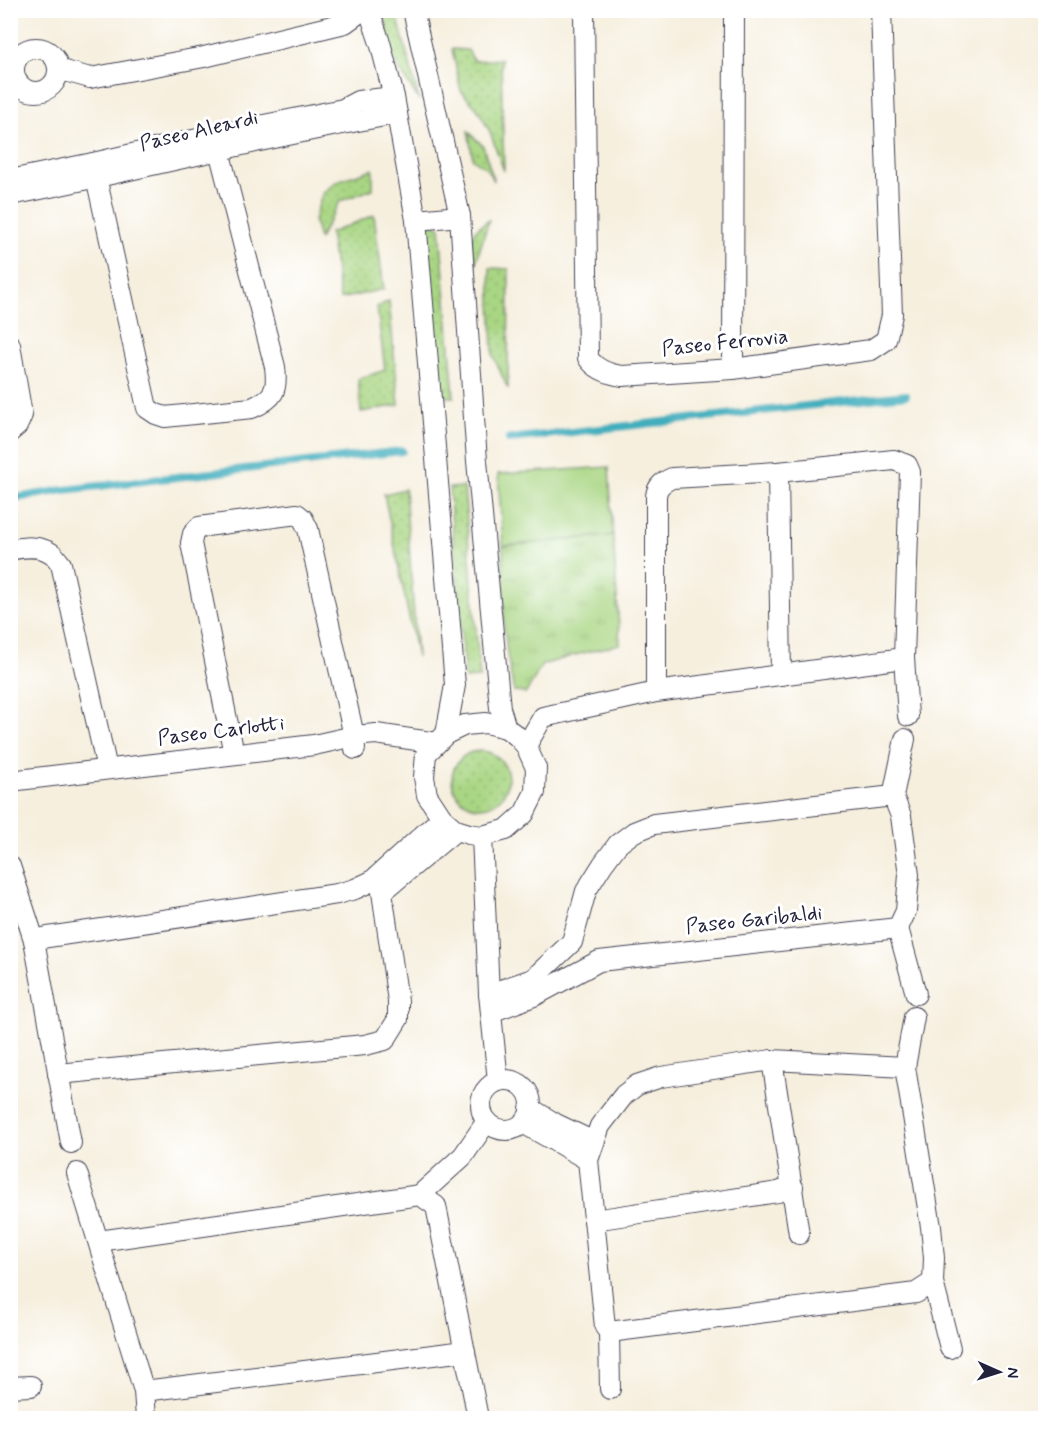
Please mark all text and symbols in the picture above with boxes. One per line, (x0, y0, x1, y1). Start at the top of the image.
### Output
street label: Paseo Aleardi (137, 104, 261, 158)
street label: Paseo Ferrovia (661, 322, 789, 364)
street label: Paseo Carlotti (156, 709, 286, 753)
street label: Paseo Garibaldi (684, 899, 824, 941)
north arrow (969, 1342, 1029, 1402)
text: N (1002, 1367, 1023, 1379)

